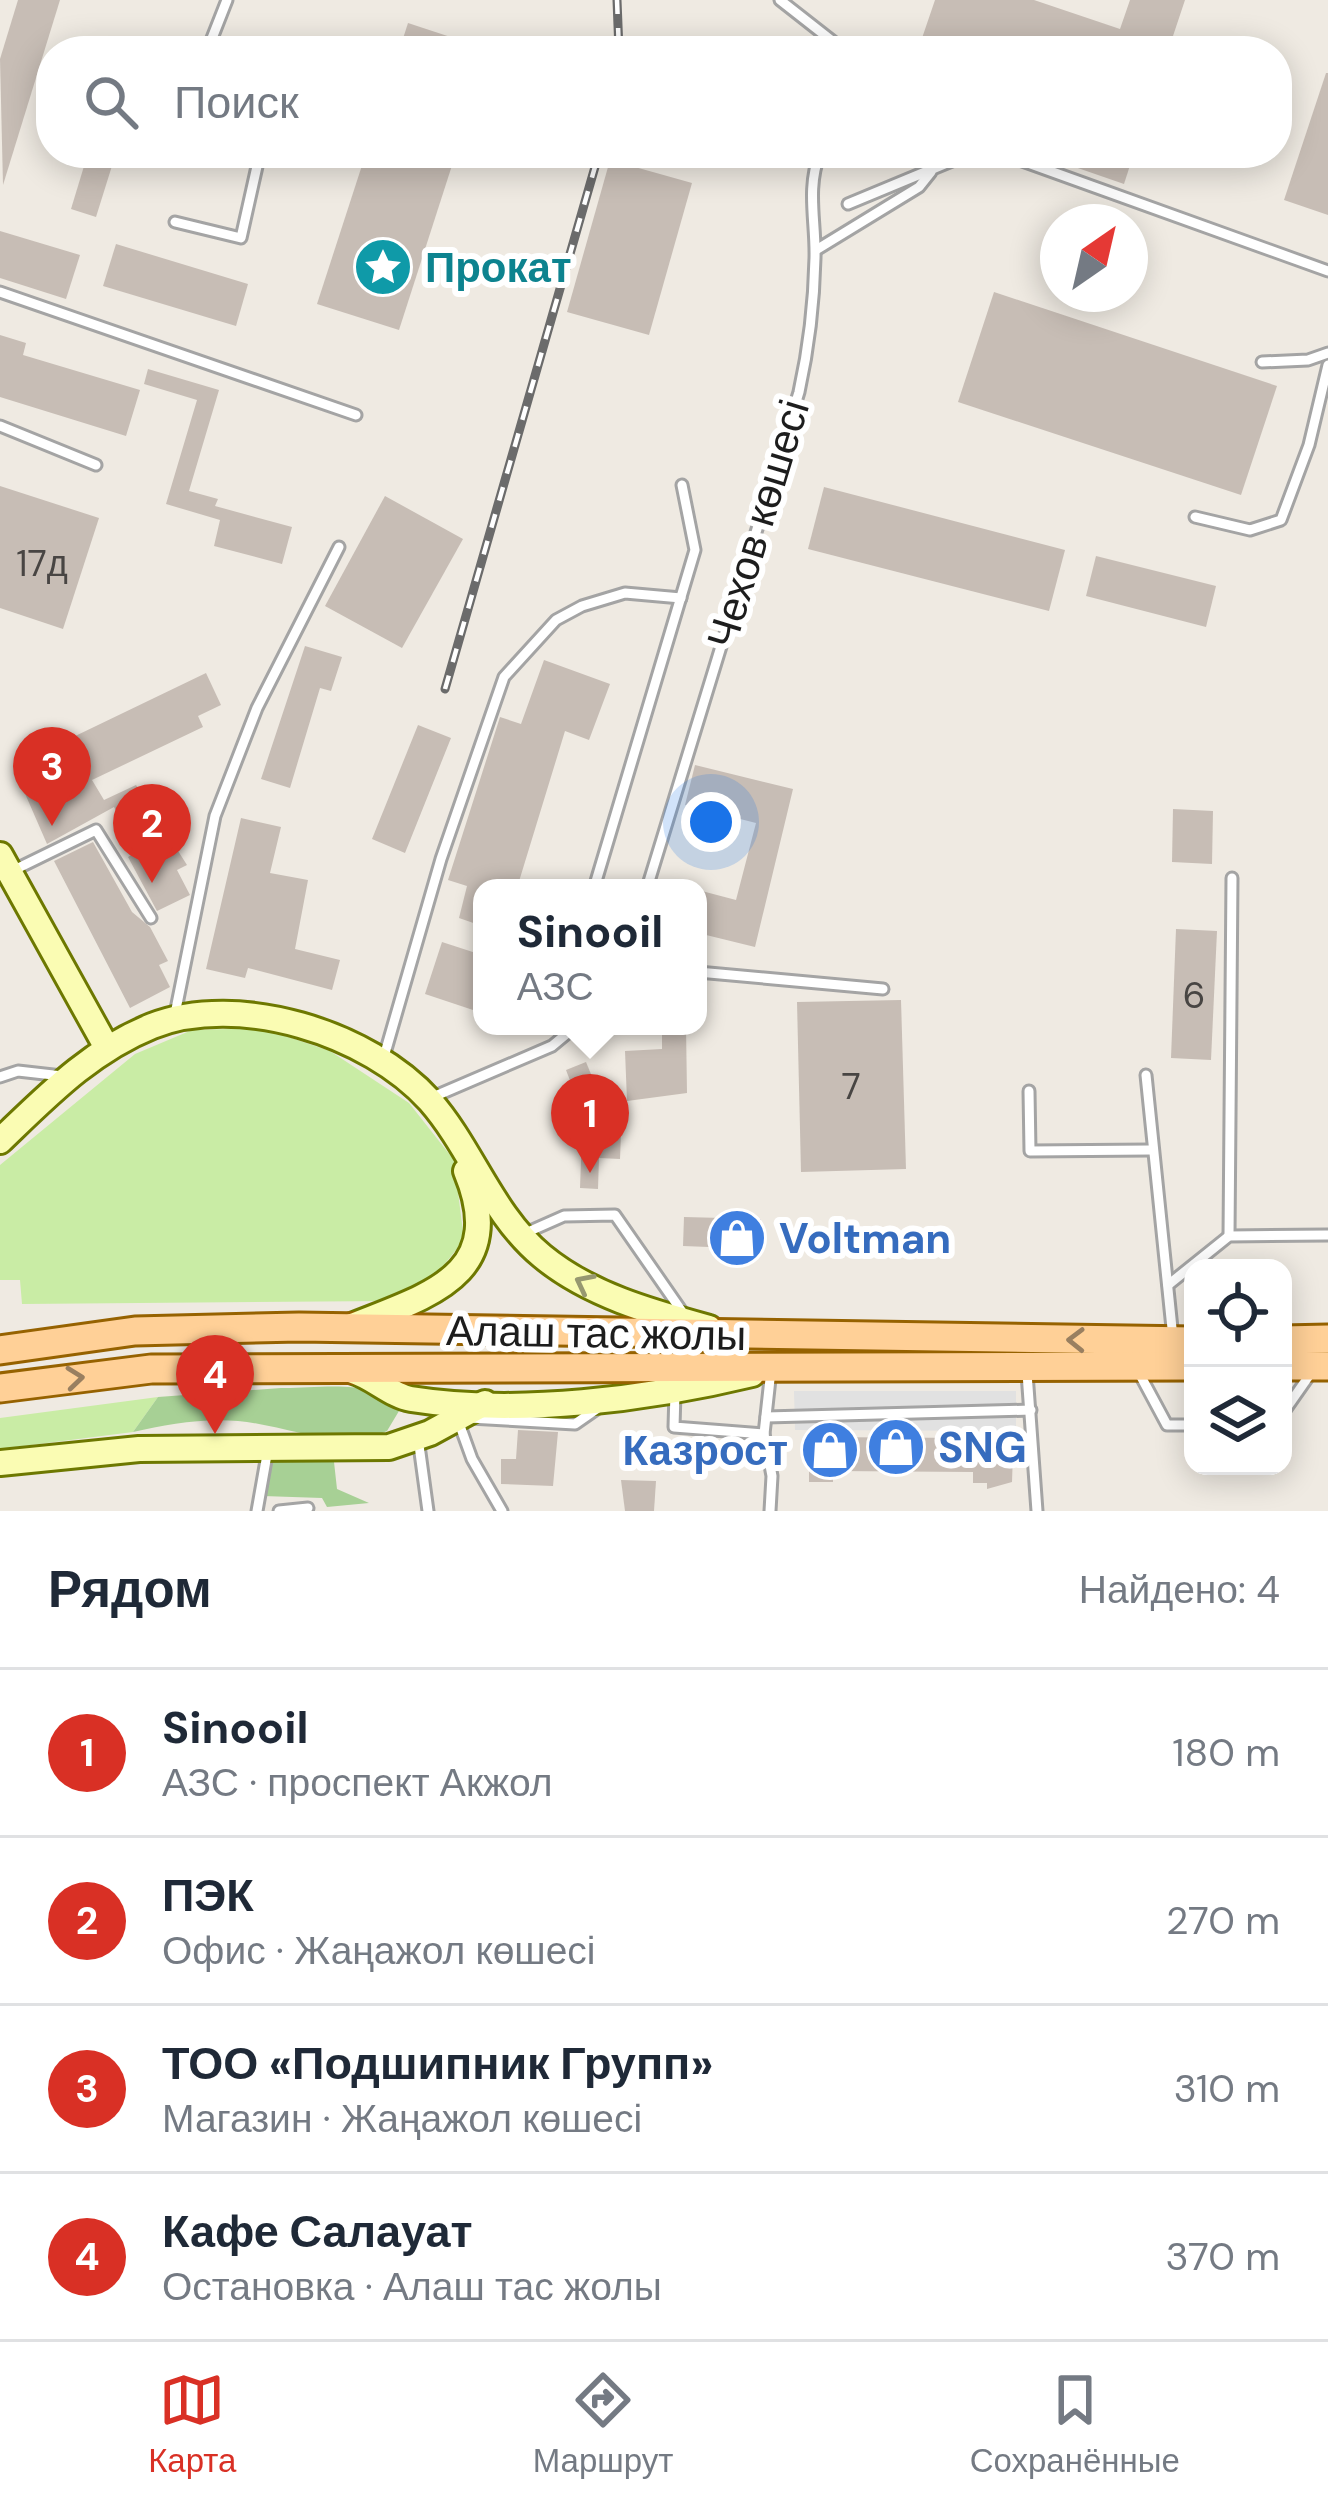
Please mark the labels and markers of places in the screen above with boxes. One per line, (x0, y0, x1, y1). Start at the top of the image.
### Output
place icon: Прокат (352, 236, 414, 298)
place label: Прокат (425, 240, 571, 295)
pin: 3 (13, 727, 91, 826)
pin: 2 (113, 784, 191, 883)
pin: 1 (551, 1074, 629, 1173)
shop icon: Voltman (706, 1207, 768, 1269)
place label: Voltman (779, 1211, 951, 1266)
pin: 4 (176, 1335, 254, 1434)
shop icon: SNG (865, 1416, 927, 1478)
shop icon: Казрост (799, 1419, 861, 1481)
place label: SNG (938, 1420, 1027, 1475)
place label: Казрост (622, 1423, 788, 1478)

